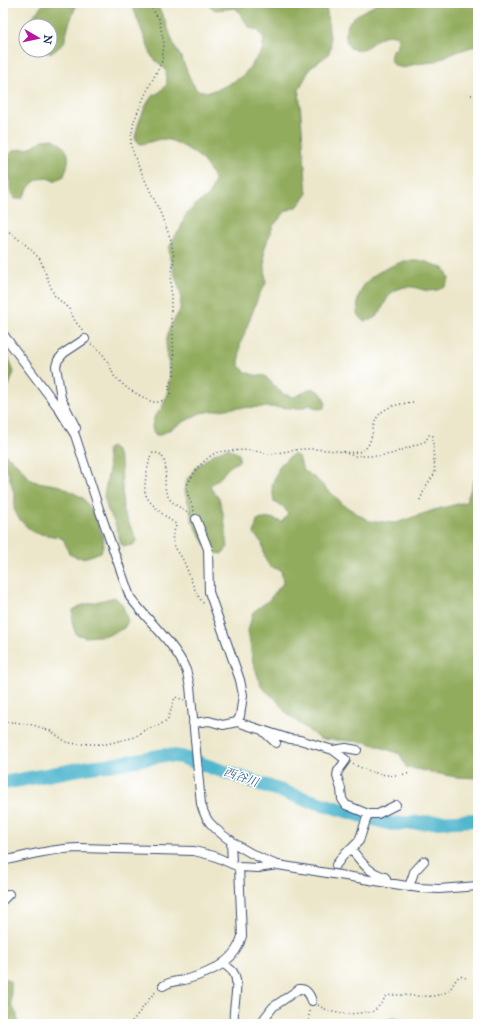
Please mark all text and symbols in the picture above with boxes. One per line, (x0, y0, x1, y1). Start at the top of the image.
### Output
north arrow (18, 18, 58, 58)
text: N (40, 34, 55, 46)
water label: 西谷川 (222, 765, 262, 790)

